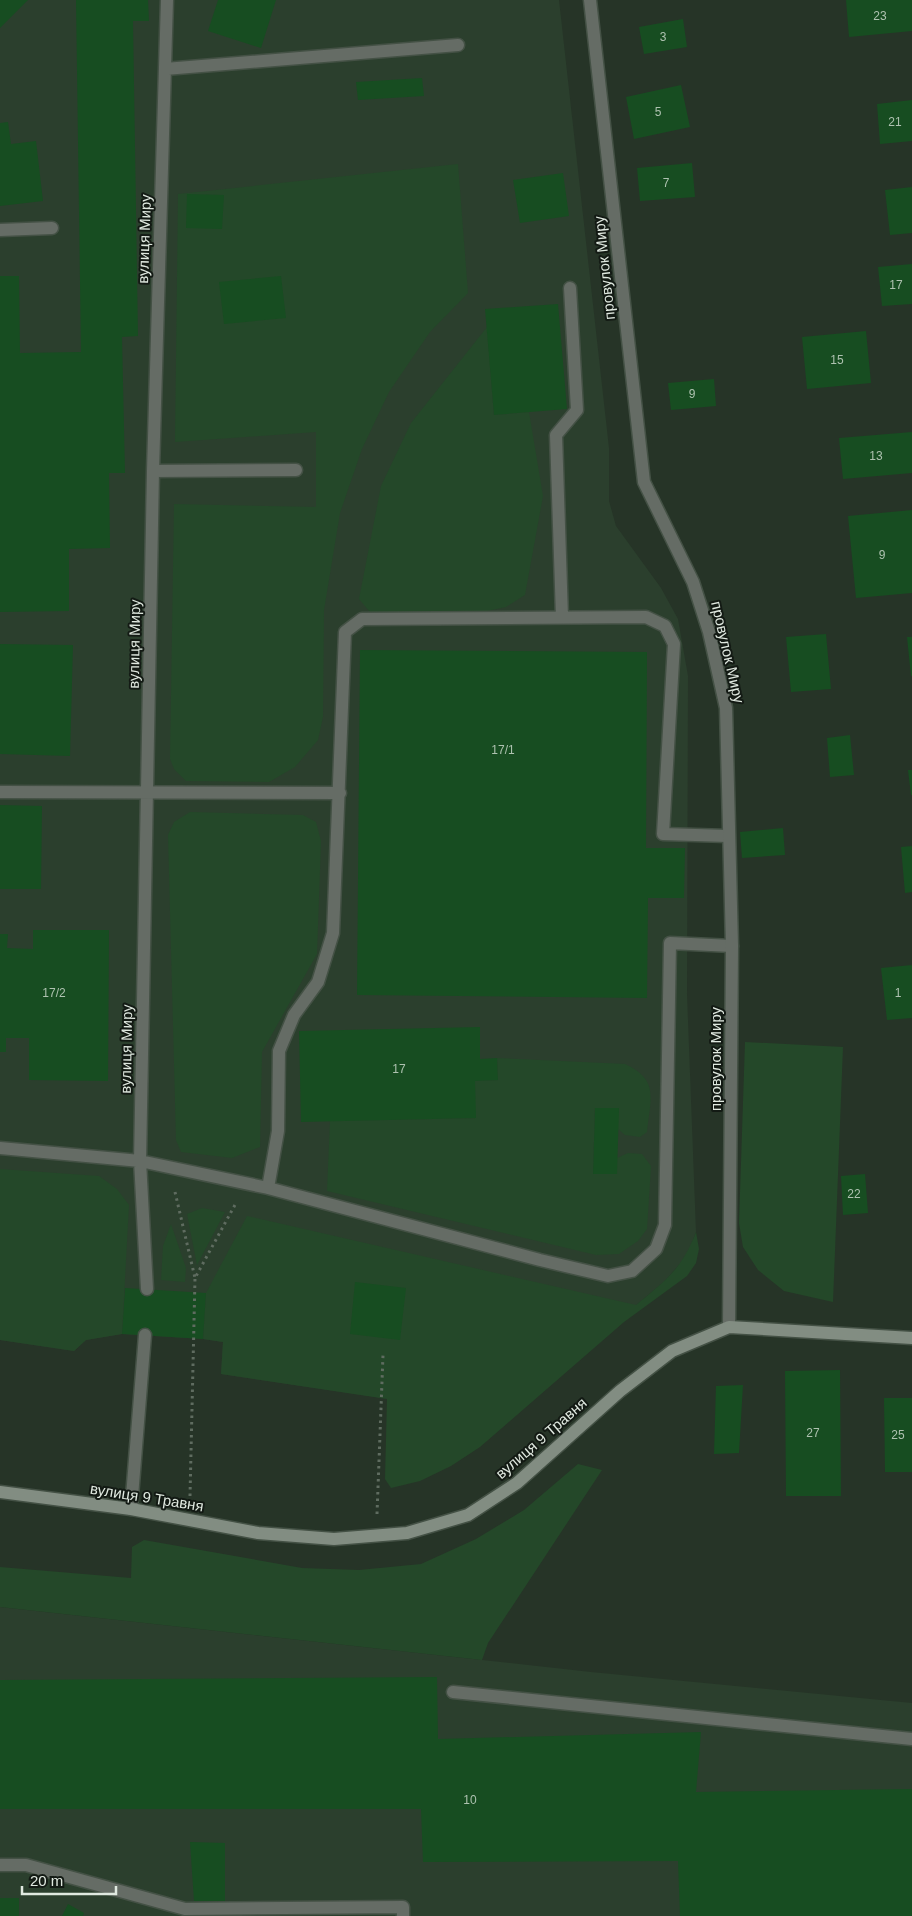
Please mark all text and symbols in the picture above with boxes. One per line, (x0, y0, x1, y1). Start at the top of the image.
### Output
house number: 23 (873, 9, 887, 23)
house number: 3 (660, 30, 667, 44)
house number: 5 (655, 105, 662, 119)
house number: 21 (888, 115, 902, 129)
house number: 7 (663, 176, 670, 190)
street label: вулиця Миру (134, 194, 154, 284)
street label: провулок Миру (590, 215, 618, 321)
house number: 17 (889, 278, 903, 292)
house number: 15 (830, 353, 844, 367)
house number: 9 (689, 387, 696, 401)
house number: 13 (869, 449, 883, 463)
house number: 9 (879, 548, 886, 562)
street label: вулиця Миру (125, 599, 143, 689)
street label: провулок Миру (708, 599, 748, 705)
house number: 17/1 (491, 743, 515, 757)
house number: 17/2 (42, 986, 66, 1000)
house number: 1 (895, 986, 902, 1000)
street label: вулиця Миру (117, 1004, 135, 1094)
street label: провулок Миру (707, 1006, 724, 1111)
house number: 17 (392, 1062, 406, 1076)
house number: 22 (847, 1187, 861, 1201)
street label: вулиця 9 Травня (492, 1394, 590, 1482)
house number: 27 (806, 1426, 820, 1440)
house number: 25 (891, 1428, 905, 1442)
street label: вулиця 9 Травня (89, 1480, 205, 1514)
house number: 10 (463, 1793, 477, 1807)
scale bar (22, 1864, 116, 1896)
text: 20 m (30, 1872, 63, 1889)

